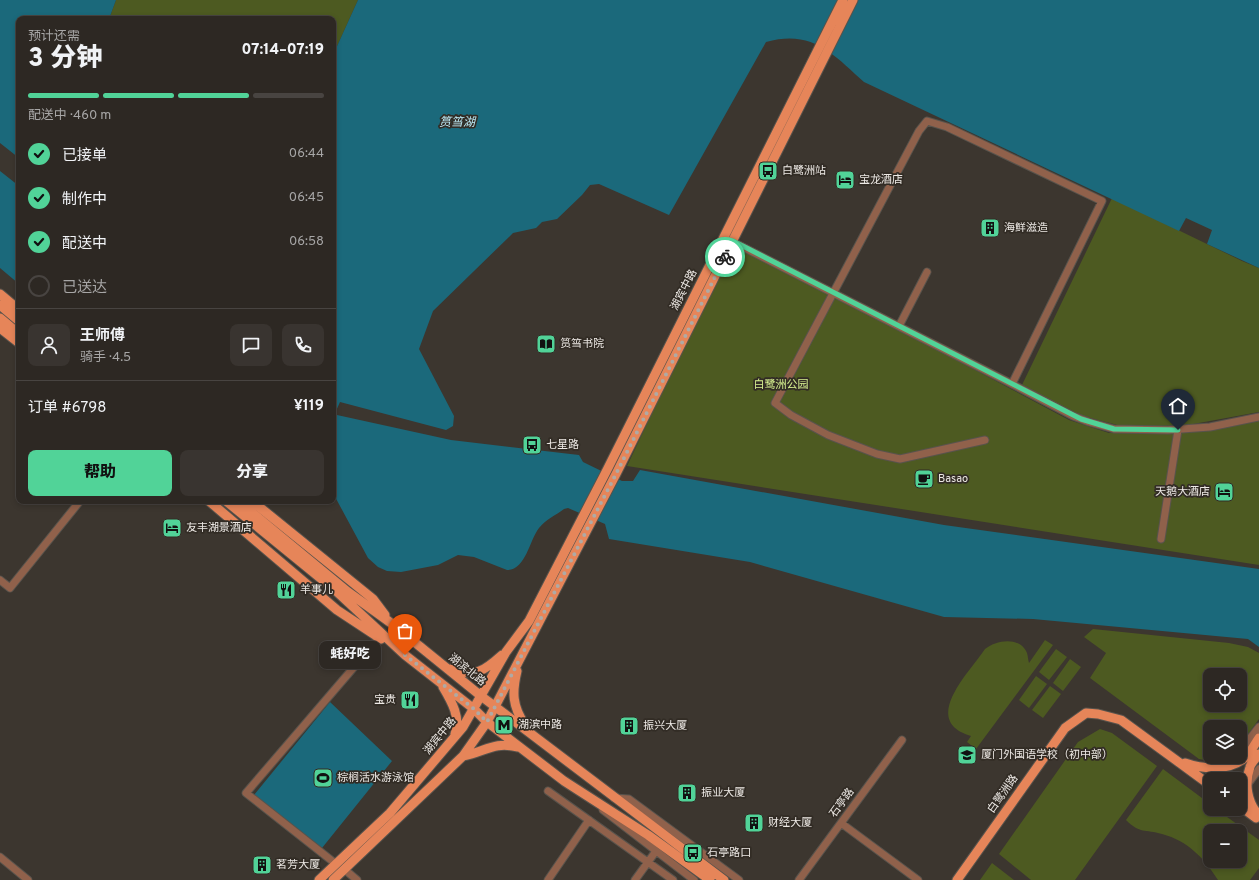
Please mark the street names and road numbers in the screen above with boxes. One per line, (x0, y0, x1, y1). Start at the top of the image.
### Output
street label: 湖宾中路 (668, 267, 700, 313)
street label: 湖滨北路 (445, 651, 489, 689)
street label: 湖宾中路 (421, 714, 459, 758)
street label: 白鹭洲路 (985, 772, 1021, 816)
street label: 石亭路 (827, 786, 857, 820)

